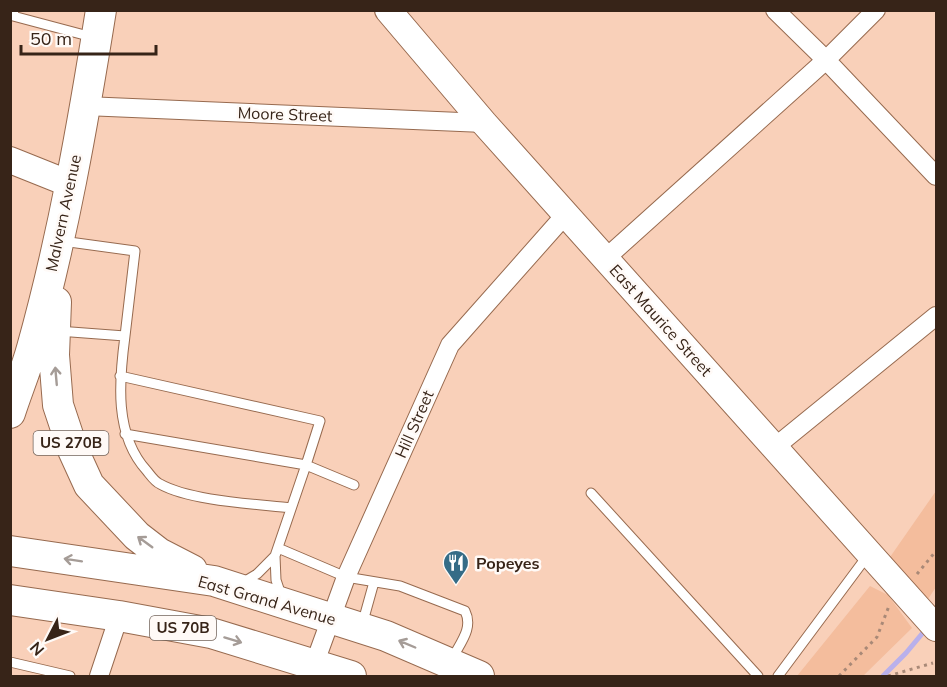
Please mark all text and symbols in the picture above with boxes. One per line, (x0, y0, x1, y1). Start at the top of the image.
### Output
scale bar (21, 18, 156, 56)
text: 50 m (30, 27, 72, 50)
street label: Moore Street (237, 102, 333, 126)
street label: Malvern Avenue (41, 153, 85, 273)
street label: East Maurice Street (606, 260, 717, 380)
one-way arrow (50, 366, 61, 386)
street label: Hill Street (390, 387, 438, 461)
road number: US 270B (34, 431, 109, 455)
one-way arrow (137, 536, 153, 548)
restaurant icon: Popeyes (441, 548, 471, 586)
place label: Popeyes (476, 553, 540, 573)
one-way arrow (63, 554, 83, 565)
street label: East Grand Avenue (196, 571, 338, 629)
north arrow (18, 609, 78, 669)
road number: US 70B (150, 616, 216, 640)
one-way arrow (223, 635, 242, 646)
text: N (25, 638, 48, 660)
one-way arrow (398, 638, 416, 649)

